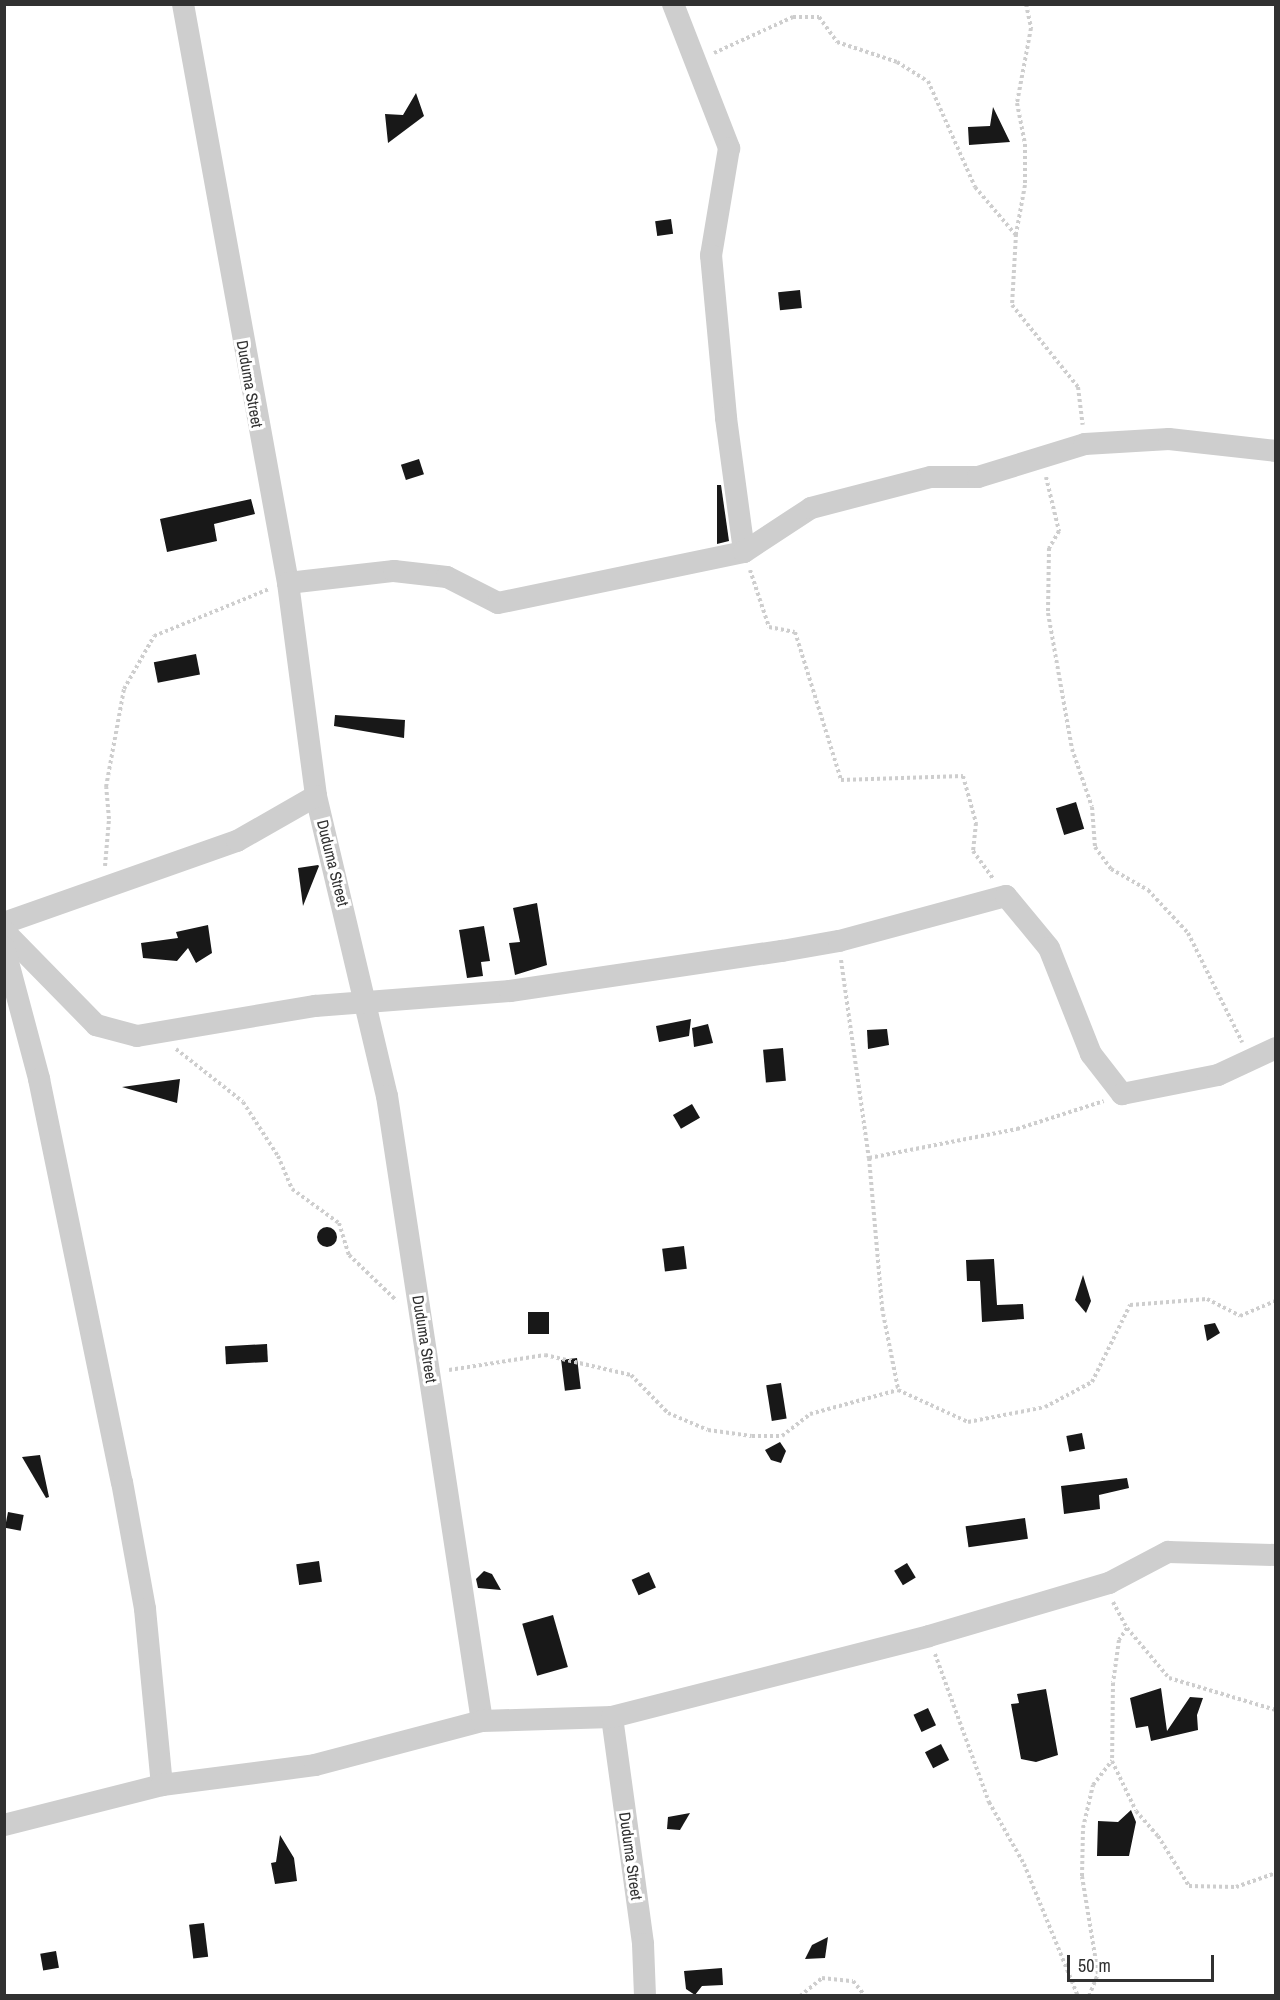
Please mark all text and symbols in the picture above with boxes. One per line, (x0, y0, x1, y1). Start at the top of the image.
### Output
street label: Duduma Street (233, 339, 267, 429)
street label: Duduma Street (313, 818, 353, 908)
street label: Duduma Street (409, 1294, 441, 1384)
street label: Duduma Street (615, 1811, 647, 1901)
scale bar (1070, 1943, 1217, 1981)
text: 50 m (1078, 1953, 1111, 1978)

